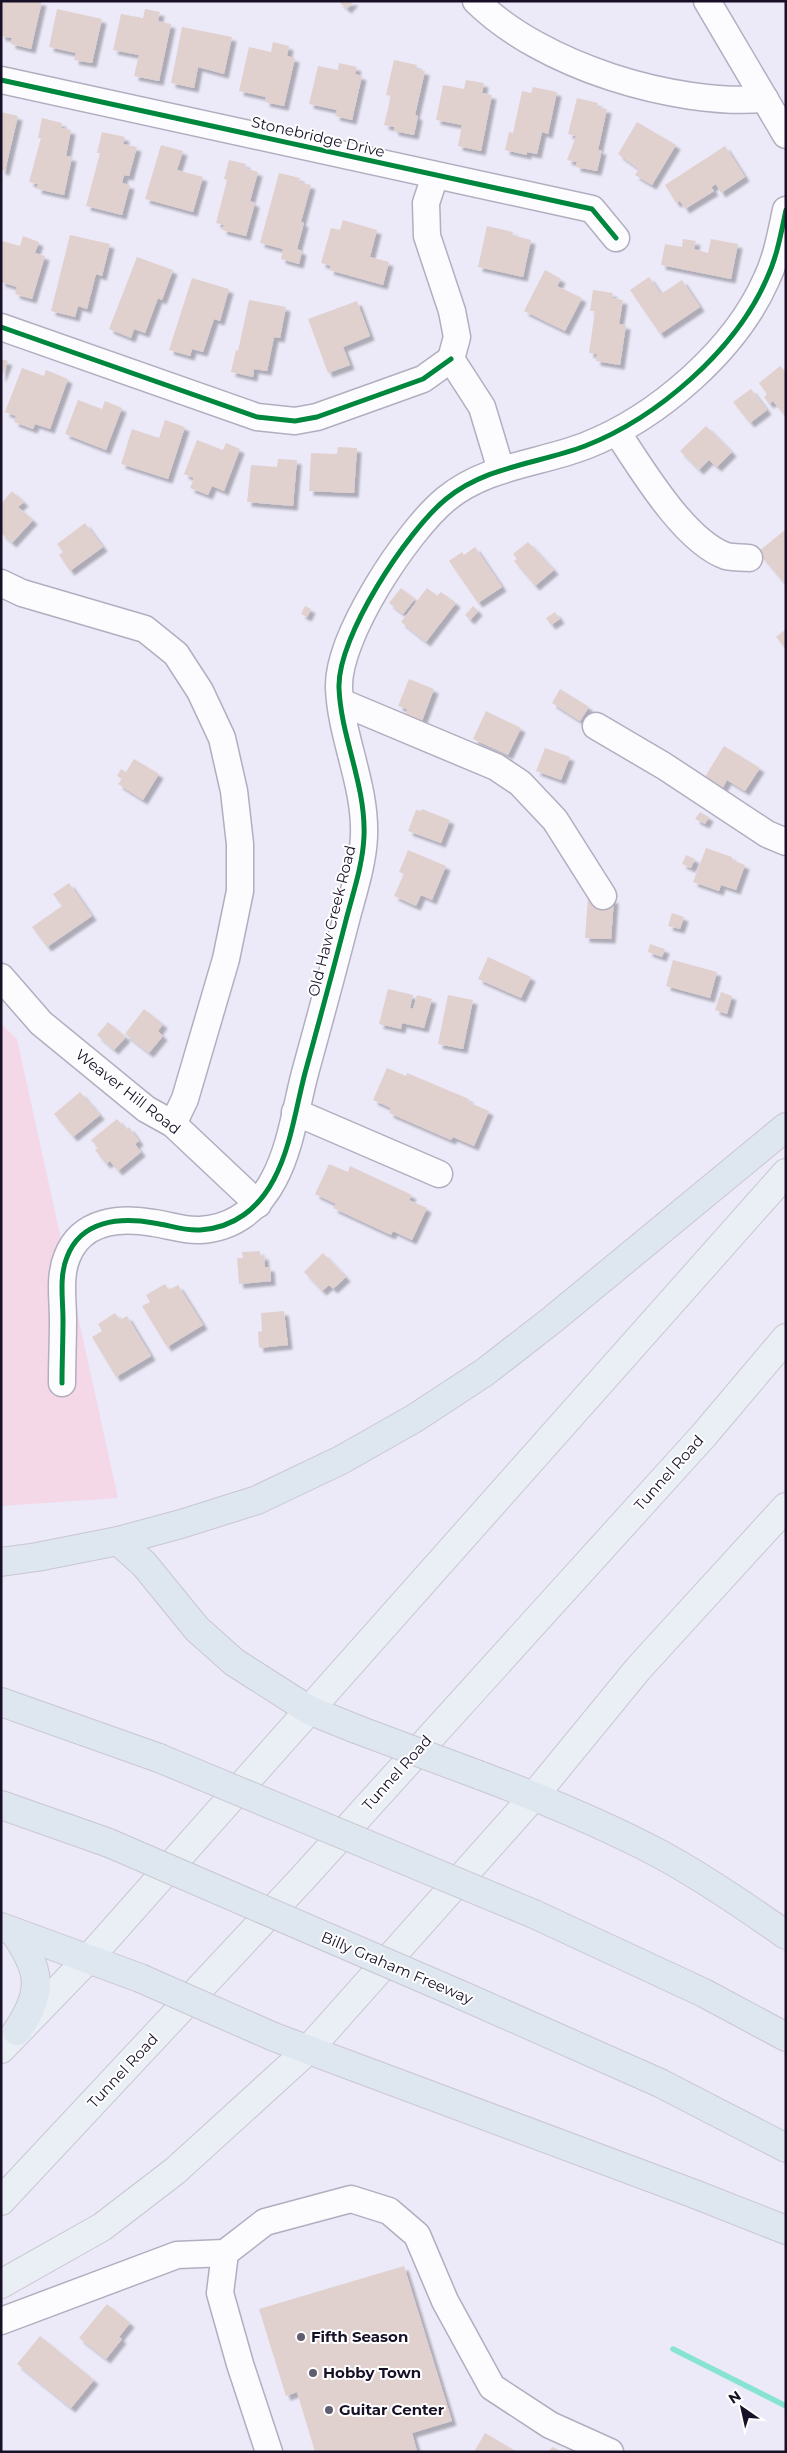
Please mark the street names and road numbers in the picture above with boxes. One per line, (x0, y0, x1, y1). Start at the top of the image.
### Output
street label: Stonebridge Drive (249, 112, 387, 161)
street label: Old Haw Creek Road (303, 843, 360, 999)
street label: Weaver Hill Road (72, 1045, 184, 1138)
street label: Tunnel Road (630, 1431, 707, 1514)
street label: Tunnel Road (358, 1731, 435, 1814)
street label: Billy Graham Freeway (319, 1927, 477, 2008)
street label: Tunnel Road (83, 2029, 162, 2112)

